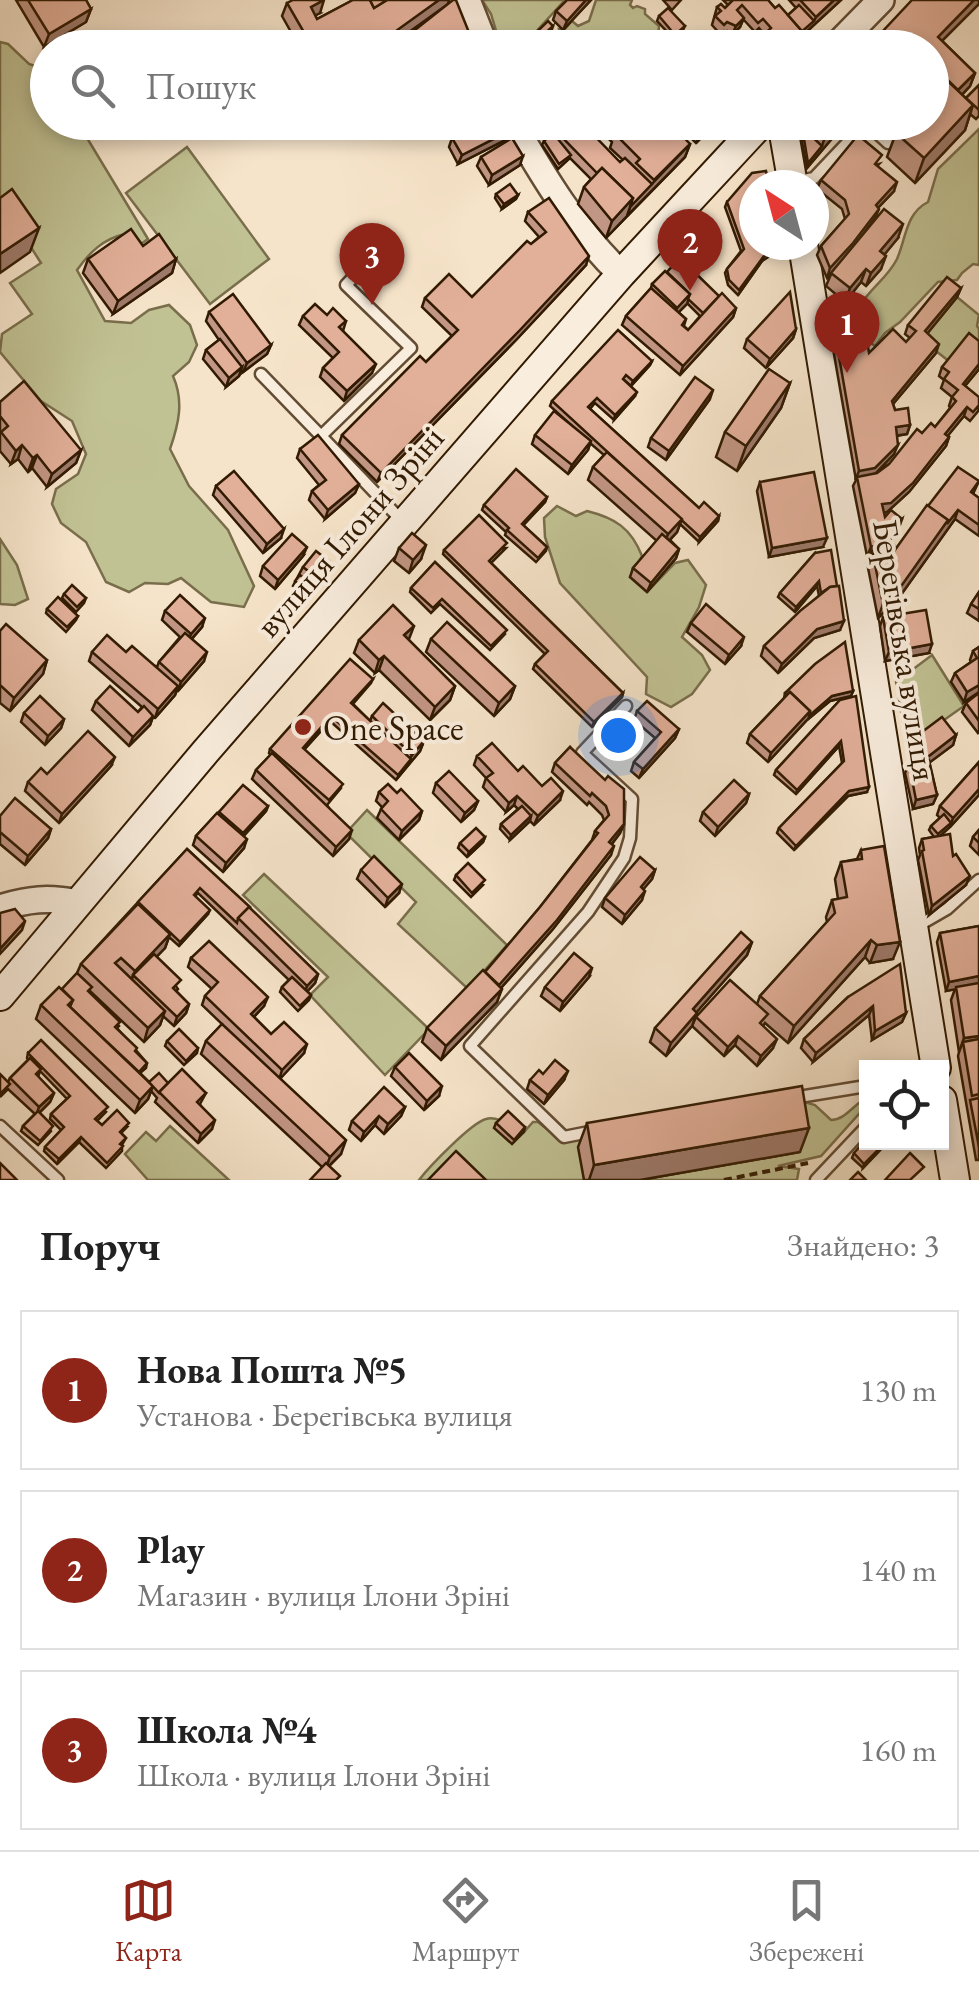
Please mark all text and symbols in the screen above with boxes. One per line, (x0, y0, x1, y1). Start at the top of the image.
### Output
search box (30, 30, 949, 140)
icon: search (65, 58, 120, 113)
text: Пошук (145, 61, 256, 110)
north arrow (739, 170, 829, 260)
pin: 2 (658, 208, 722, 291)
pin: 3 (340, 222, 404, 305)
pin: 1 (814, 290, 880, 373)
street label: вулиця Ілони Зріні (245, 416, 454, 647)
street label: Берегівська вулиця (862, 516, 949, 784)
place label: One Space (323, 705, 464, 750)
your location (593, 710, 644, 761)
marker: One Space (292, 716, 314, 738)
map controls (859, 1060, 949, 1150)
button: locate (859, 1060, 949, 1150)
text: Поруч (40, 1218, 161, 1273)
text: Знайдено: 3 (787, 1224, 939, 1266)
text: Нова Пошта №5 (137, 1345, 408, 1394)
text: 1 (66, 1369, 83, 1411)
text: 130 m (860, 1369, 937, 1411)
text: Установа · Берегівська вулиця (137, 1394, 513, 1436)
text: Play (137, 1525, 205, 1574)
text: 2 (66, 1549, 83, 1591)
text: 140 m (860, 1549, 937, 1591)
text: Магазин · вулиця Ілони Зріні (137, 1574, 510, 1616)
text: Школа №4 (137, 1705, 316, 1754)
text: 3 (66, 1729, 83, 1771)
text: 160 m (860, 1729, 937, 1771)
text: Школа · вулиця Ілони Зріні (137, 1754, 490, 1796)
tab: Карта (115, 1873, 182, 1969)
tab: Маршрут (412, 1873, 519, 1969)
tab: Збережені (749, 1873, 864, 1969)

